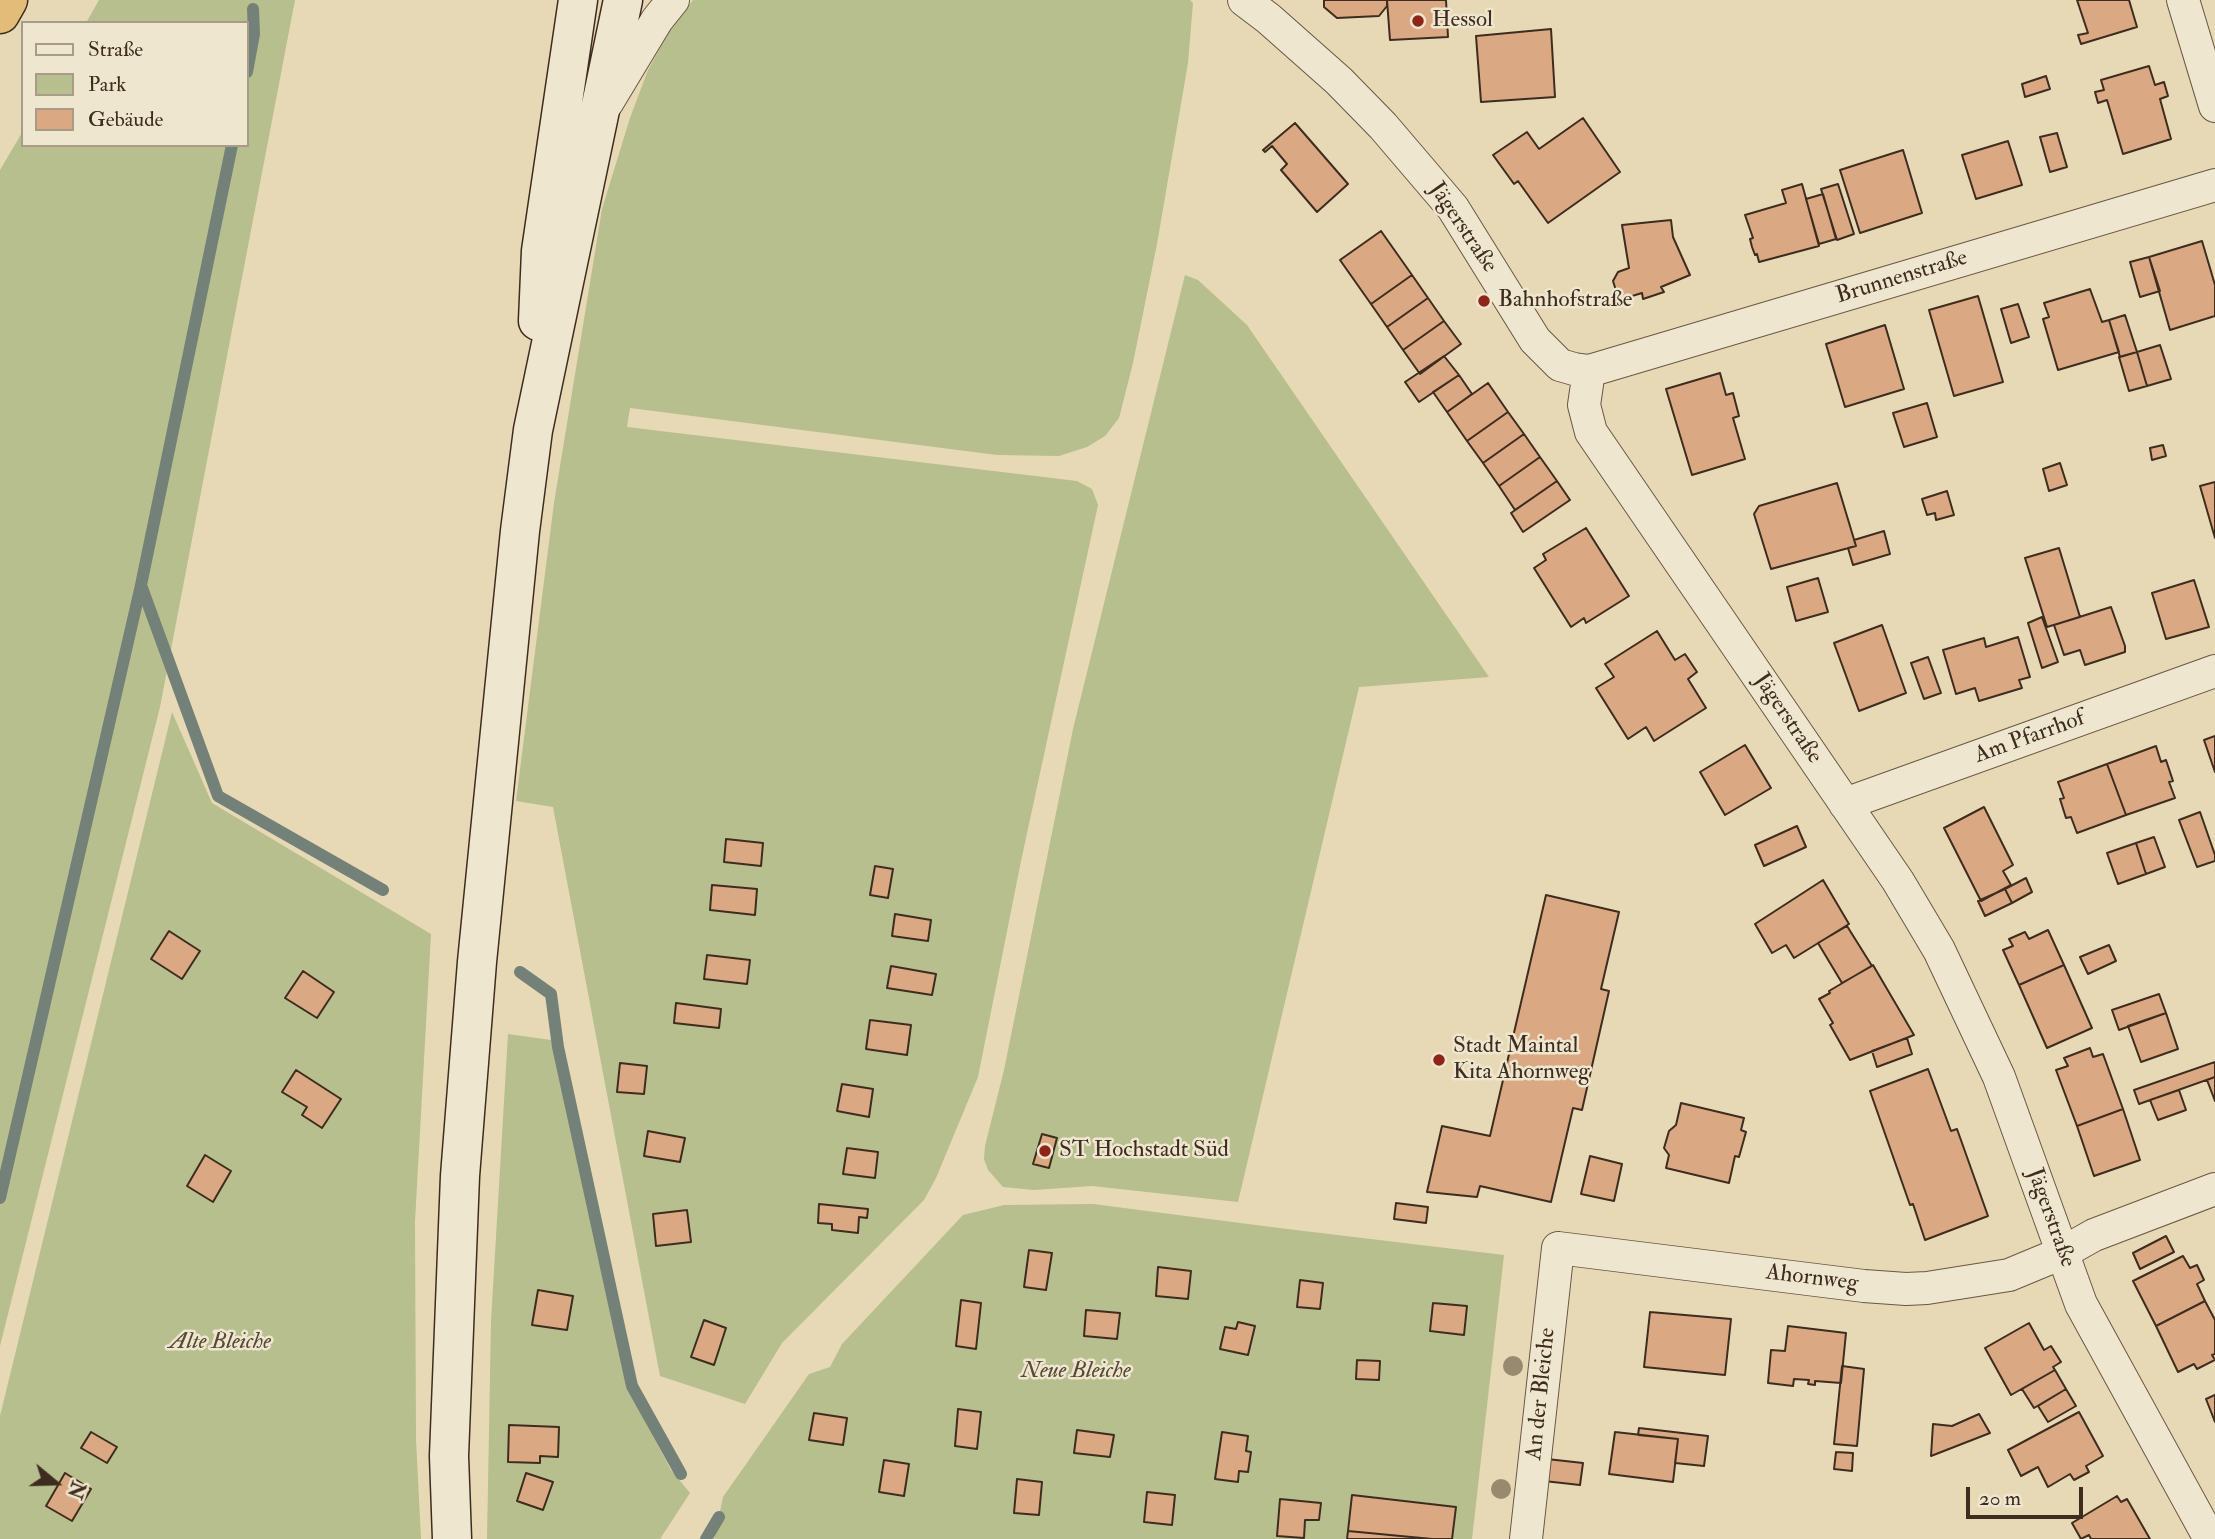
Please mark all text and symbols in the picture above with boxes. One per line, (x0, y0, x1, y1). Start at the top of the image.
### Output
place label: Hessol (1432, 7, 1493, 35)
marker: Hessol (1410, 13, 1426, 29)
legend (21, 21, 248, 147)
text: Straße (88, 36, 143, 63)
text: Park (88, 71, 126, 98)
text: Gebäude (88, 106, 163, 133)
street label: Jägerstraße (1422, 178, 1502, 278)
street label: Brunnenstraße (1833, 245, 1971, 311)
place label: Bahnhofstraße (1498, 287, 1632, 315)
marker: Bahnhofstraße (1476, 293, 1492, 309)
street label: Jägerstraße (1747, 669, 1827, 769)
street label: Am Pfarrhof (1971, 705, 2089, 771)
place label: Stadt Maintal Kita Ahornweg (1453, 1033, 1590, 1087)
marker: Stadt Maintal Kita Ahornweg (1431, 1052, 1447, 1068)
place label: ST Hochstadt Süd (1059, 1137, 1229, 1165)
marker: ST Hochstadt Süd (1037, 1143, 1053, 1159)
street label: Jägerstraße (2019, 1165, 2081, 1271)
street label: Ahornweg (1764, 1260, 1860, 1298)
street label: An der Bleiche (1521, 1326, 1563, 1462)
park label: Alte Bleiche (169, 1329, 271, 1357)
park label: Neue Bleiche (1021, 1358, 1131, 1386)
north arrow (21, 1448, 91, 1518)
scale bar (1970, 1472, 2087, 1516)
text: N (62, 1478, 90, 1502)
text: 20 m (1979, 1485, 2021, 1512)

